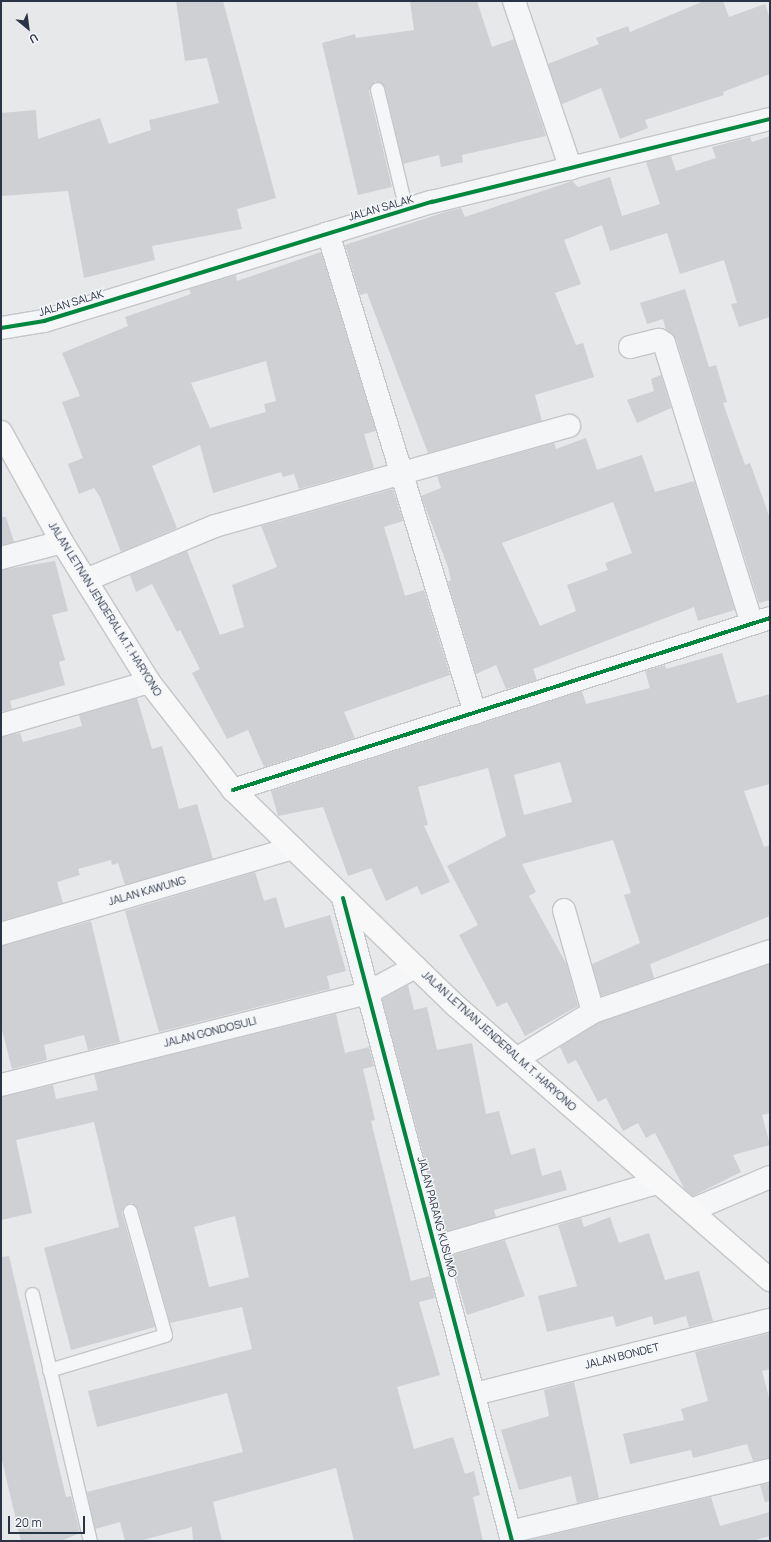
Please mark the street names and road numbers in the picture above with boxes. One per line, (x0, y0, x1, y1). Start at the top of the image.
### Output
street label: JALAN SALAK (347, 192, 415, 224)
street label: JALAN SALAK (37, 287, 105, 319)
street label: JALAN LETNAN JENDERAL M.T. HARYONO (45, 519, 165, 699)
street label: JALAN KAWUNG (107, 874, 187, 908)
street label: JALAN LETNAN JENDERAL M.T. HARYONO (419, 968, 579, 1114)
street label: JALAN GONDOSULI (162, 1014, 258, 1050)
street label: JALAN PARANG KUSUMO (415, 1155, 459, 1279)
street label: JALAN BONDET (583, 1340, 661, 1372)

